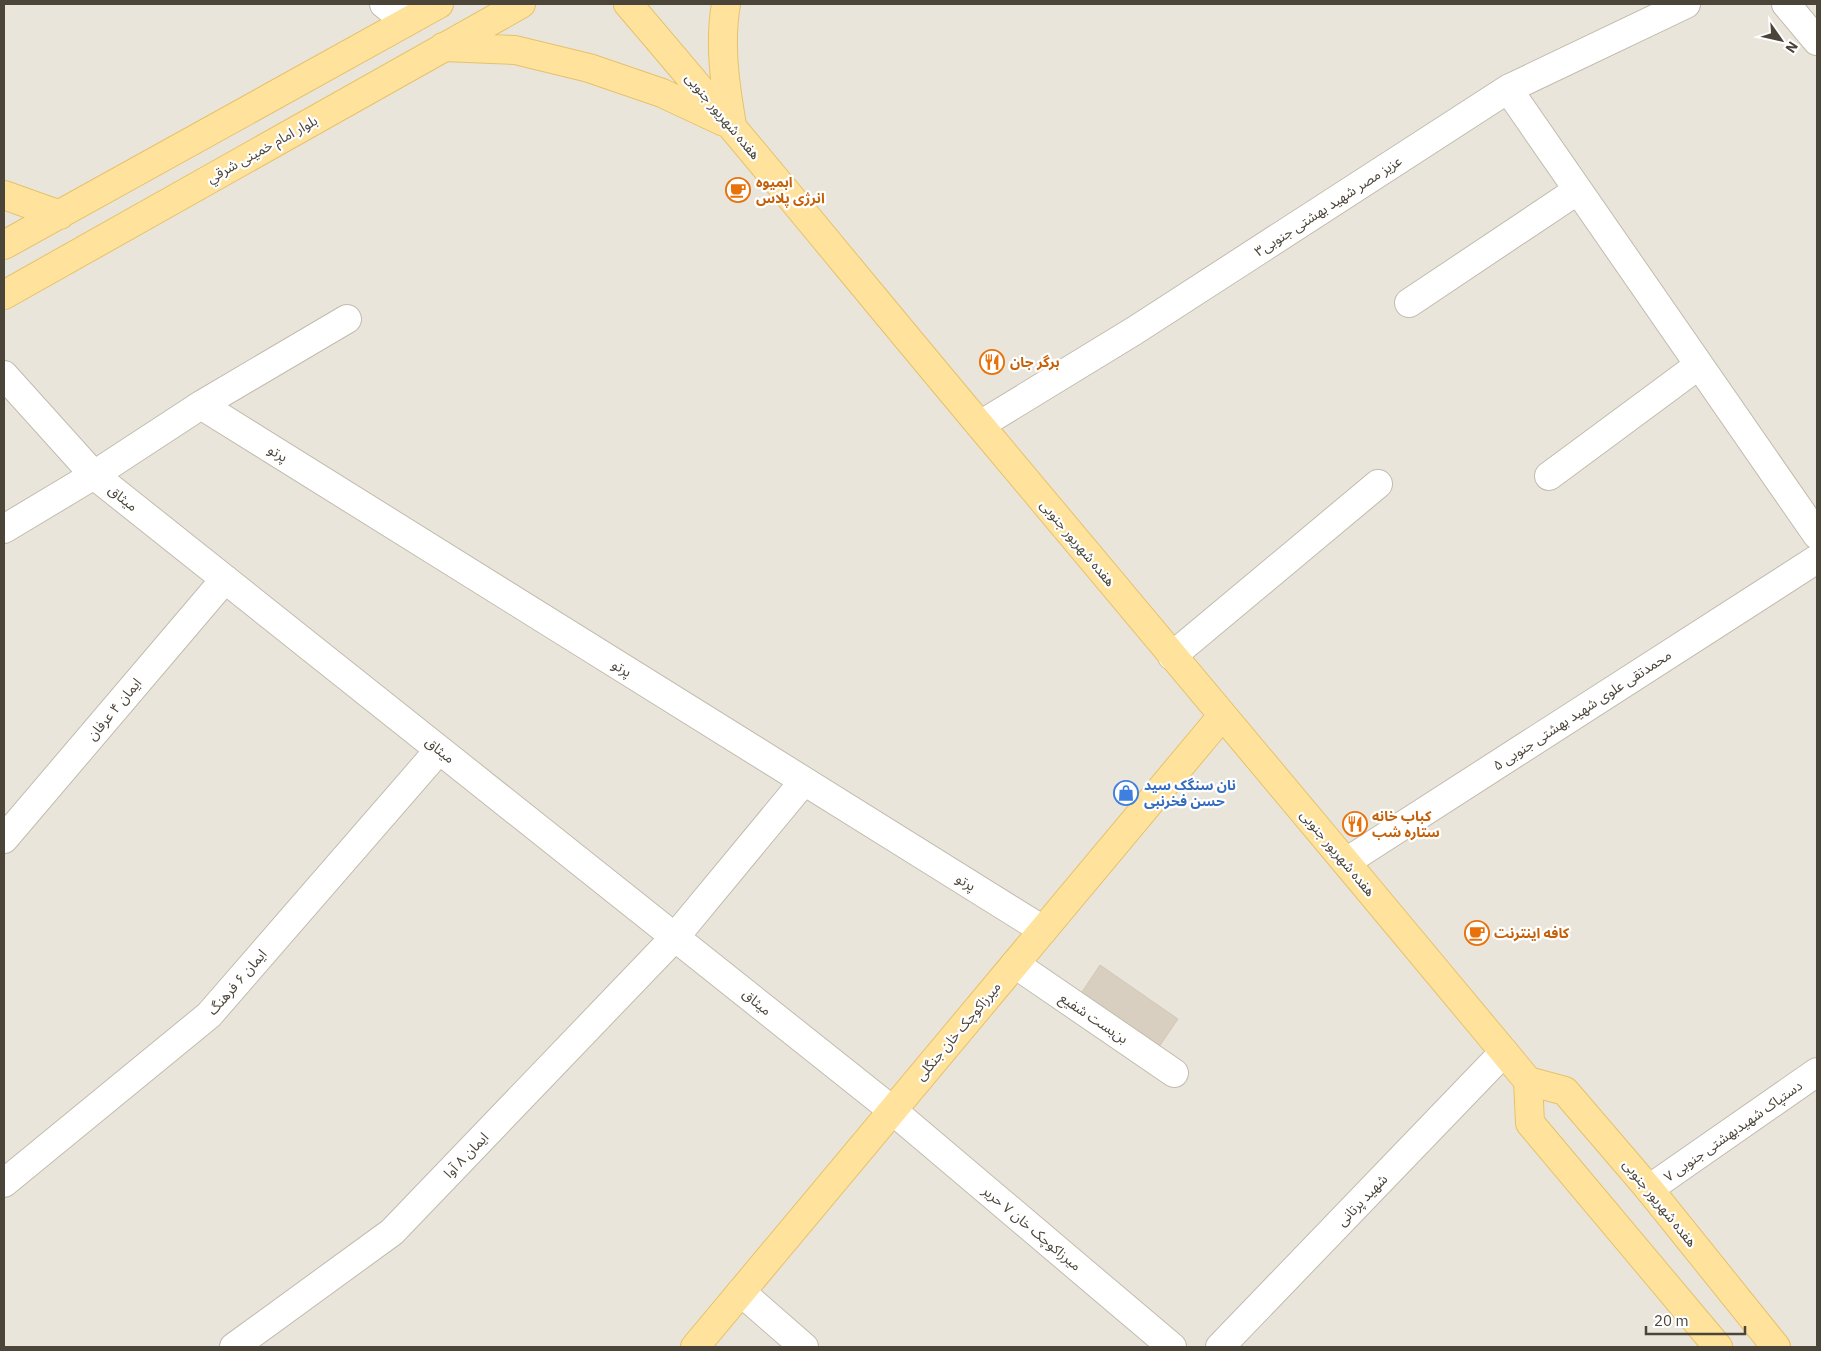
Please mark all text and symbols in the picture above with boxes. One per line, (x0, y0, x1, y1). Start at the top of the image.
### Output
north arrow (1756, 15, 1806, 65)
text: N (1781, 38, 1802, 57)
street label: هفده شهریور جنوبی (682, 69, 764, 163)
street label: بلوار امام خمینی شرقي (203, 111, 322, 189)
street label: عزیز مصر شهید بهشتی جنوبی۳ (1251, 152, 1405, 260)
place label: ابمیوه انرژی پلاس (756, 173, 825, 208)
cafe icon: ابمیوه انرژی پلاس (725, 177, 751, 203)
restaurant icon: برگر جان (979, 349, 1005, 375)
place label: برگر جان (1010, 353, 1060, 371)
street label: پرتو (264, 440, 291, 467)
street label: میثاق (105, 481, 141, 515)
street label: هفده شهریور جنوبی (1037, 496, 1119, 590)
street label: محمدتقی علوی شهید بهشتی جنوبی ۵ (1489, 646, 1675, 774)
street label: پرتو (608, 655, 635, 682)
street label: ایمان ۴ عرفان (83, 674, 145, 744)
street label: میثاق (422, 733, 458, 767)
place label: نان سنگک سید حسن فخرنبی (1144, 776, 1236, 810)
shop icon: نان سنگک سید حسن فخرنبی (1113, 780, 1139, 806)
street label: هفده شهریور جنوبی (1297, 806, 1379, 900)
place label: کباب خانه ستاره شب (1372, 807, 1440, 841)
restaurant icon: کباب خانه ستاره شب (1342, 811, 1368, 837)
street label: پرتو (952, 869, 979, 896)
cafe icon: کافه اینترنت (1464, 920, 1490, 946)
place label: کافه اینترنت (1494, 924, 1570, 942)
street label: ایمان ۶ فرهنگ (203, 945, 271, 1019)
street label: میرزاکوچک خان جنگلی (911, 978, 1005, 1085)
street label: میثاق (739, 985, 775, 1019)
street label: بن‌بست شفیع (1055, 988, 1132, 1049)
street label: دستپاک شهیدبهشتی جنوبی ۷ (1660, 1076, 1807, 1187)
street label: ایمان ۸ آوا (440, 1128, 492, 1182)
street label: هفده شهریور جنوبی (1619, 1156, 1701, 1250)
street label: شهید پرتانی (1333, 1170, 1392, 1231)
street label: میرزاکوچک خان ۷ حریر (977, 1181, 1085, 1275)
scale bar (1646, 1304, 1745, 1336)
text: 20 m (1654, 1311, 1689, 1330)

